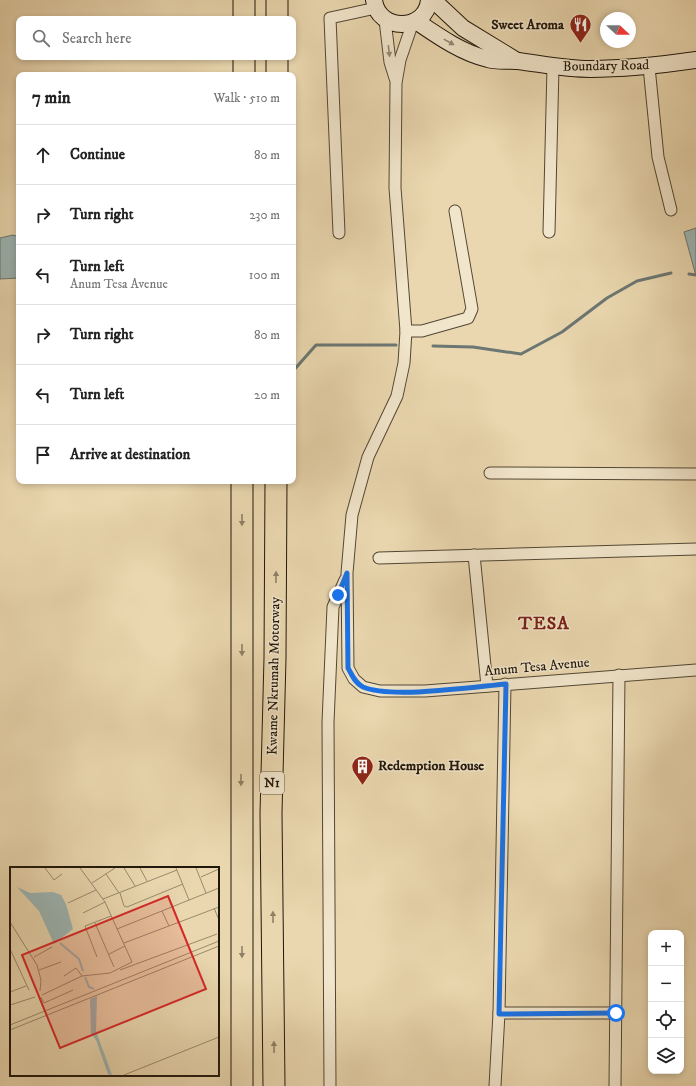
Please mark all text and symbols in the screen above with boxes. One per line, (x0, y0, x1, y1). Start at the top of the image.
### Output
restaurant icon: Sweet Aroma (567, 12, 593, 45)
north arrow (600, 12, 636, 48)
search box (16, 16, 296, 60)
place label: Sweet Aroma (491, 16, 565, 34)
icon: search (30, 27, 52, 49)
text: Search here (62, 29, 131, 48)
one-way arrow (443, 38, 455, 45)
one-way arrow (386, 45, 392, 58)
street label: Boundary Road (563, 56, 649, 76)
text: 7 min (32, 87, 71, 109)
text: Walk · 510 m (214, 90, 280, 106)
icon: ahead (32, 144, 54, 166)
text: Continue (70, 145, 125, 164)
text: 80 m (254, 147, 280, 163)
icon: right (32, 204, 54, 226)
text: Turn right (70, 205, 133, 224)
text: 230 m (249, 207, 280, 223)
text: Turn left (70, 257, 124, 276)
icon: left (32, 264, 54, 286)
text: 100 m (249, 267, 280, 283)
text: Anum Tesa Avenue (70, 276, 168, 292)
icon: right (32, 324, 54, 346)
text: Turn right (70, 325, 133, 344)
text: 80 m (254, 327, 280, 343)
icon: left (32, 384, 54, 406)
text: Turn left (70, 385, 124, 404)
text: 20 m (254, 387, 280, 403)
icon: arrive (32, 444, 54, 466)
text: Arrive at destination (70, 445, 190, 464)
one-way arrow (239, 514, 245, 527)
one-way arrow (273, 570, 279, 583)
route end (329, 586, 347, 604)
street label: Kwame Nkrumah Motorway (264, 596, 284, 755)
district label: TESA (517, 613, 570, 635)
one-way arrow (239, 644, 245, 657)
street label: Anum Tesa Avenue (484, 653, 590, 681)
building icon: Redemption House (350, 753, 376, 786)
place label: Redemption House (378, 757, 484, 775)
road number: N1 (260, 772, 284, 794)
one-way arrow (238, 774, 244, 787)
inset map (10, 867, 219, 1076)
one-way arrow (270, 910, 276, 923)
map controls (648, 930, 684, 1074)
button: + (648, 930, 684, 966)
one-way arrow (239, 946, 245, 959)
button: − (648, 966, 684, 1002)
button: locate (648, 1002, 684, 1038)
route start (607, 1004, 625, 1022)
button: layers (648, 1038, 684, 1074)
one-way arrow (271, 1040, 277, 1053)

